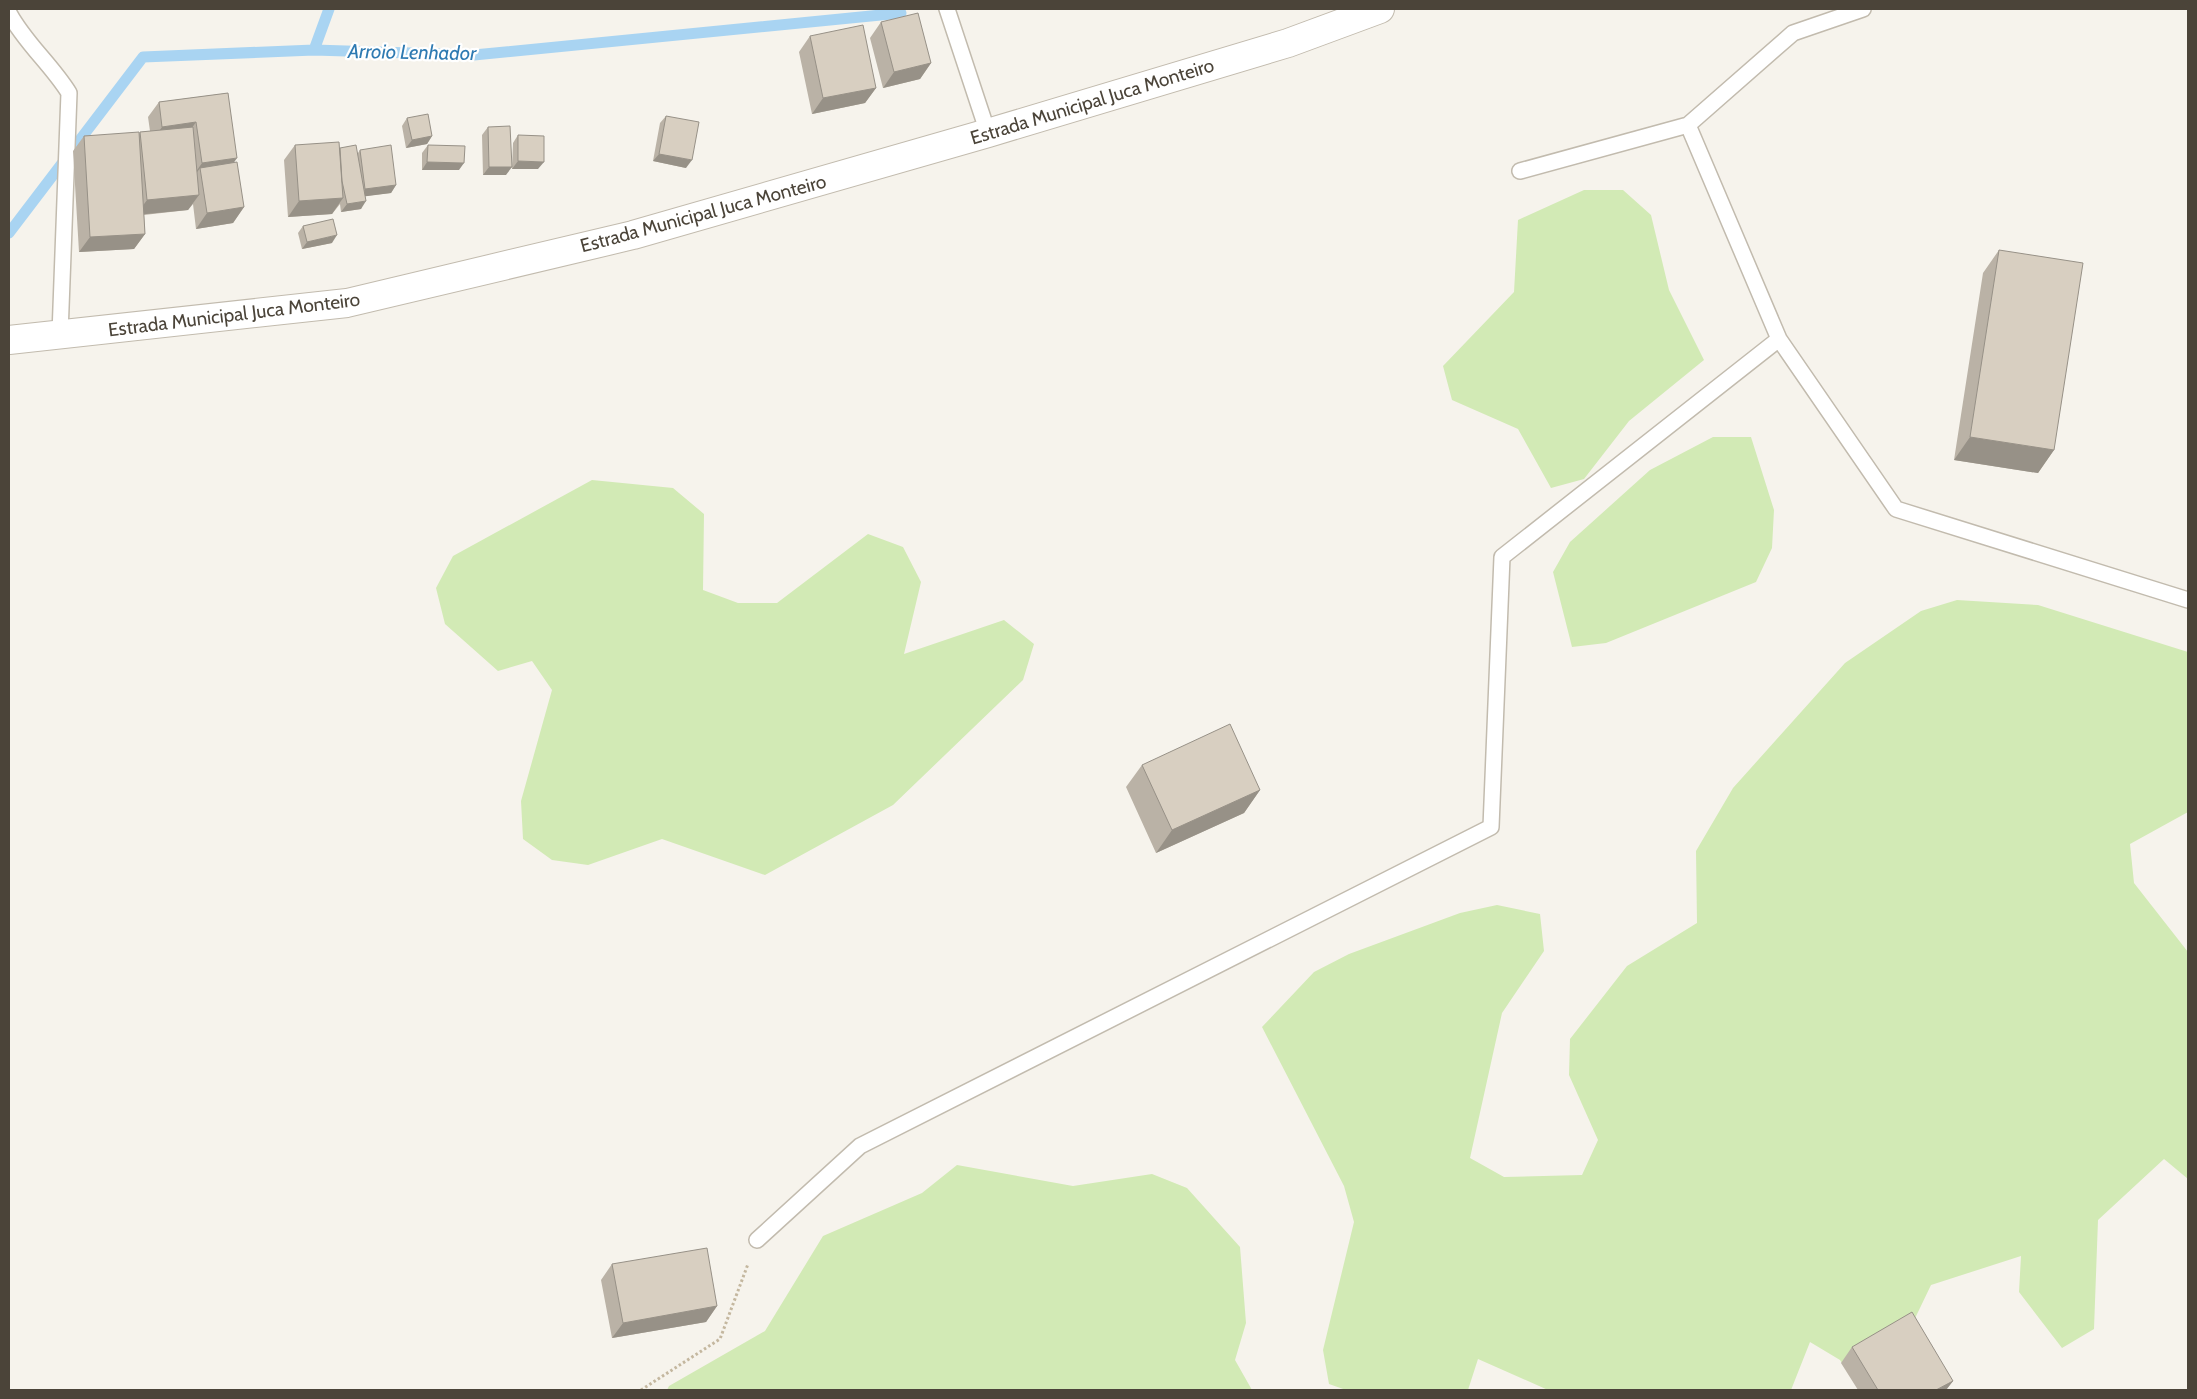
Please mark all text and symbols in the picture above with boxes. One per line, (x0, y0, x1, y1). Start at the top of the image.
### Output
water label: Arroio Lenhador (347, 39, 477, 65)
street label: Estrada Municipal Juca Monteiro (968, 53, 1217, 150)
street label: Estrada Municipal Juca Monteiro (578, 170, 829, 257)
street label: Estrada Municipal Juca Monteiro (107, 288, 361, 341)

